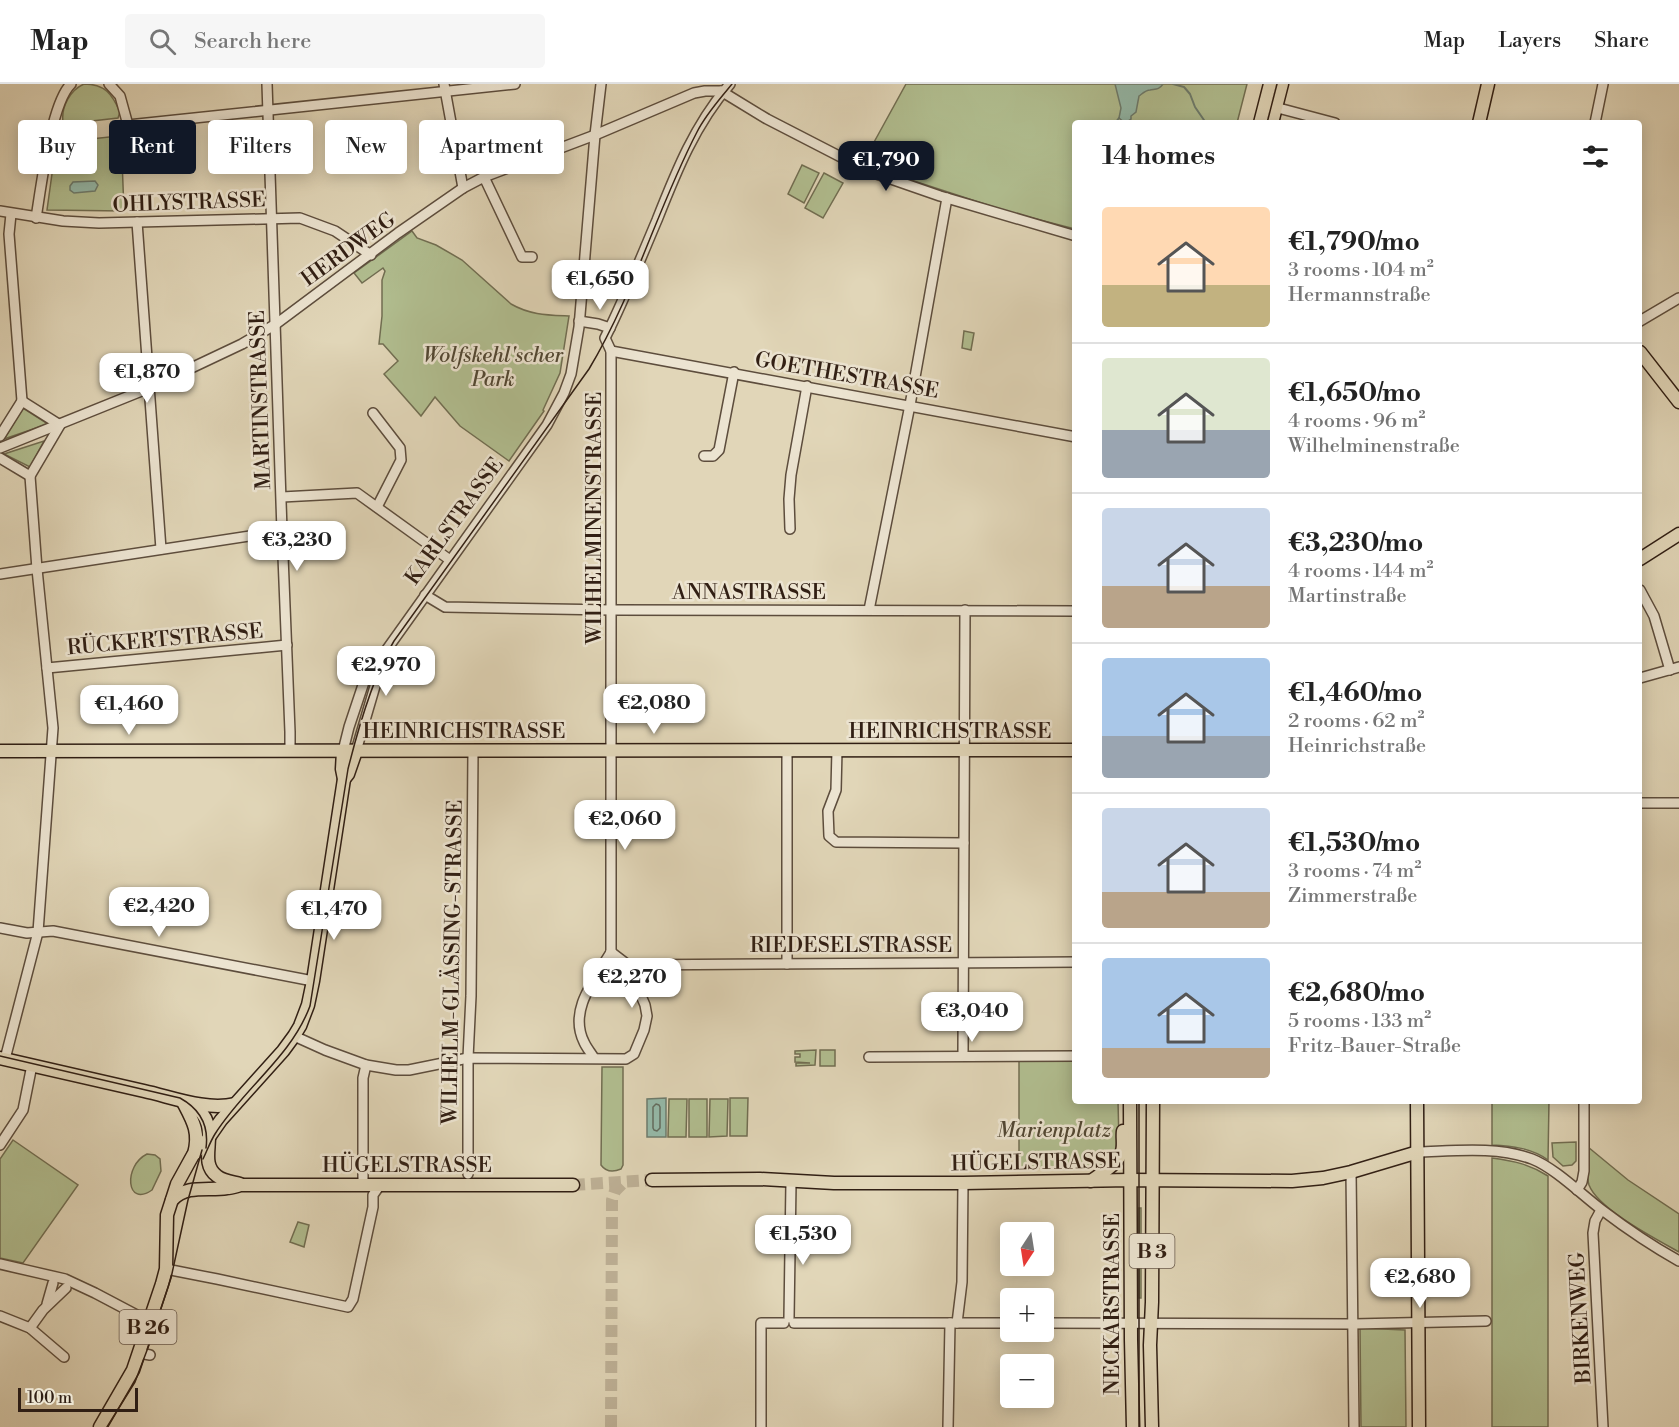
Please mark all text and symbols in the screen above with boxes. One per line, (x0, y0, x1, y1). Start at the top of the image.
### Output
search box (125, 14, 545, 68)
text: Map (30, 24, 89, 59)
icon: search (146, 25, 179, 58)
text: Search here (194, 28, 311, 55)
text: Map (1424, 28, 1465, 54)
text: Layers (1498, 28, 1561, 54)
text: Share (1594, 28, 1649, 54)
chip: Buy (18, 120, 97, 174)
chip: Rent (109, 120, 196, 174)
chip: Filters (208, 120, 313, 174)
chip: New (325, 120, 407, 174)
chip: Apartment (419, 120, 564, 174)
text: 14 homes (1102, 140, 1215, 172)
icon: filters (1579, 140, 1612, 173)
pin: €1,790 (837, 141, 935, 192)
text: €1,790 (852, 148, 920, 173)
street label: OHLYSTRASSE (112, 187, 266, 219)
street label: HERDWEG (296, 207, 401, 293)
text: €1,790/mo (1288, 226, 1420, 258)
icon: home (1150, 231, 1222, 303)
text: 3 rooms · 104 m² (1288, 258, 1434, 283)
pin: €1,650 (551, 260, 649, 311)
text: €1,650 (566, 267, 634, 292)
text: Hermannstraße (1288, 283, 1431, 308)
street label: MARTINSTRASSE (245, 310, 277, 490)
park label: Wolfskehl'scher Park (423, 343, 564, 393)
street label: GOETHESTRASSE (753, 347, 941, 405)
pin: €1,870 (98, 353, 196, 404)
text: €1,870 (113, 360, 181, 385)
text: €1,650/mo (1288, 377, 1421, 409)
icon: home (1150, 382, 1222, 454)
street label: WILHELMINENSTRASSE (582, 392, 608, 645)
text: 4 rooms · 96 m² (1288, 409, 1426, 434)
text: Wilhelminenstraße (1288, 434, 1460, 459)
street label: KARLSTRASSE (400, 453, 510, 590)
pin: €3,230 (248, 521, 346, 572)
text: €3,230/mo (1288, 527, 1423, 559)
text: €3,230 (262, 528, 332, 553)
icon: home (1150, 532, 1222, 604)
text: 4 rooms · 144 m² (1288, 559, 1433, 584)
street label: ANNASTRASSE (671, 580, 826, 606)
text: Martinstraße (1288, 584, 1407, 609)
street label: RÜCKERTSTRASSE (66, 616, 264, 662)
pin: €2,970 (337, 646, 435, 697)
text: €2,970 (351, 653, 421, 678)
text: €1,460/mo (1288, 677, 1422, 709)
icon: home (1150, 682, 1222, 754)
pin: €2,080 (605, 684, 703, 735)
pin: €1,460 (80, 685, 178, 736)
text: €2,080 (617, 691, 691, 716)
text: €1,460 (94, 692, 164, 717)
text: 2 rooms · 62 m² (1288, 709, 1424, 734)
street label: HEINRICHSTRASSE (363, 719, 565, 745)
street label: HEINRICHSTRASSE (849, 719, 1051, 745)
text: Heinrichstraße (1288, 734, 1426, 759)
street label: WILHELM-GLÄSSING-STRASSE (435, 799, 469, 1126)
pin: €2,060 (576, 800, 674, 851)
text: €2,060 (588, 807, 662, 832)
text: €1,530/mo (1288, 827, 1420, 859)
icon: home (1150, 832, 1222, 904)
text: 3 rooms · 74 m² (1288, 859, 1421, 884)
text: Zimmerstraße (1288, 884, 1417, 909)
pin: €2,420 (110, 887, 208, 938)
pin: €1,470 (285, 890, 383, 941)
text: €2,420 (123, 894, 195, 919)
text: €1,470 (300, 897, 368, 922)
street label: RIEDESELSTRASSE (750, 933, 952, 959)
pin: €2,270 (583, 958, 681, 1009)
text: €2,270 (597, 965, 667, 990)
text: €2,680/mo (1288, 977, 1425, 1009)
icon: home (1150, 982, 1222, 1054)
pin: €3,040 (923, 992, 1021, 1043)
text: €3,040 (935, 999, 1009, 1024)
text: 5 rooms · 133 m² (1288, 1009, 1431, 1034)
text: Fritz-Bauer-Straße (1288, 1034, 1461, 1059)
park label: Marienplatz (997, 1118, 1111, 1144)
street label: HÜGELSTRASSE (951, 1147, 1121, 1177)
street label: HÜGELSTRASSE (322, 1151, 492, 1179)
street label: NECKARSTRASSE (1100, 1213, 1126, 1395)
pin: €1,530 (754, 1215, 852, 1266)
text: €1,530 (769, 1222, 837, 1247)
north arrow (1000, 1222, 1054, 1276)
map controls (1000, 1222, 1054, 1408)
road number: B 3 (1130, 1234, 1174, 1268)
street label: BIRKENWEG (1565, 1251, 1597, 1385)
pin: €2,680 (1371, 1258, 1469, 1309)
text: €2,680 (1384, 1265, 1456, 1290)
button: + (1000, 1288, 1054, 1342)
road number: B 26 (120, 1310, 176, 1344)
button: − (1000, 1354, 1054, 1408)
scale bar (18, 1385, 138, 1412)
text: 100 m (27, 1388, 72, 1408)

